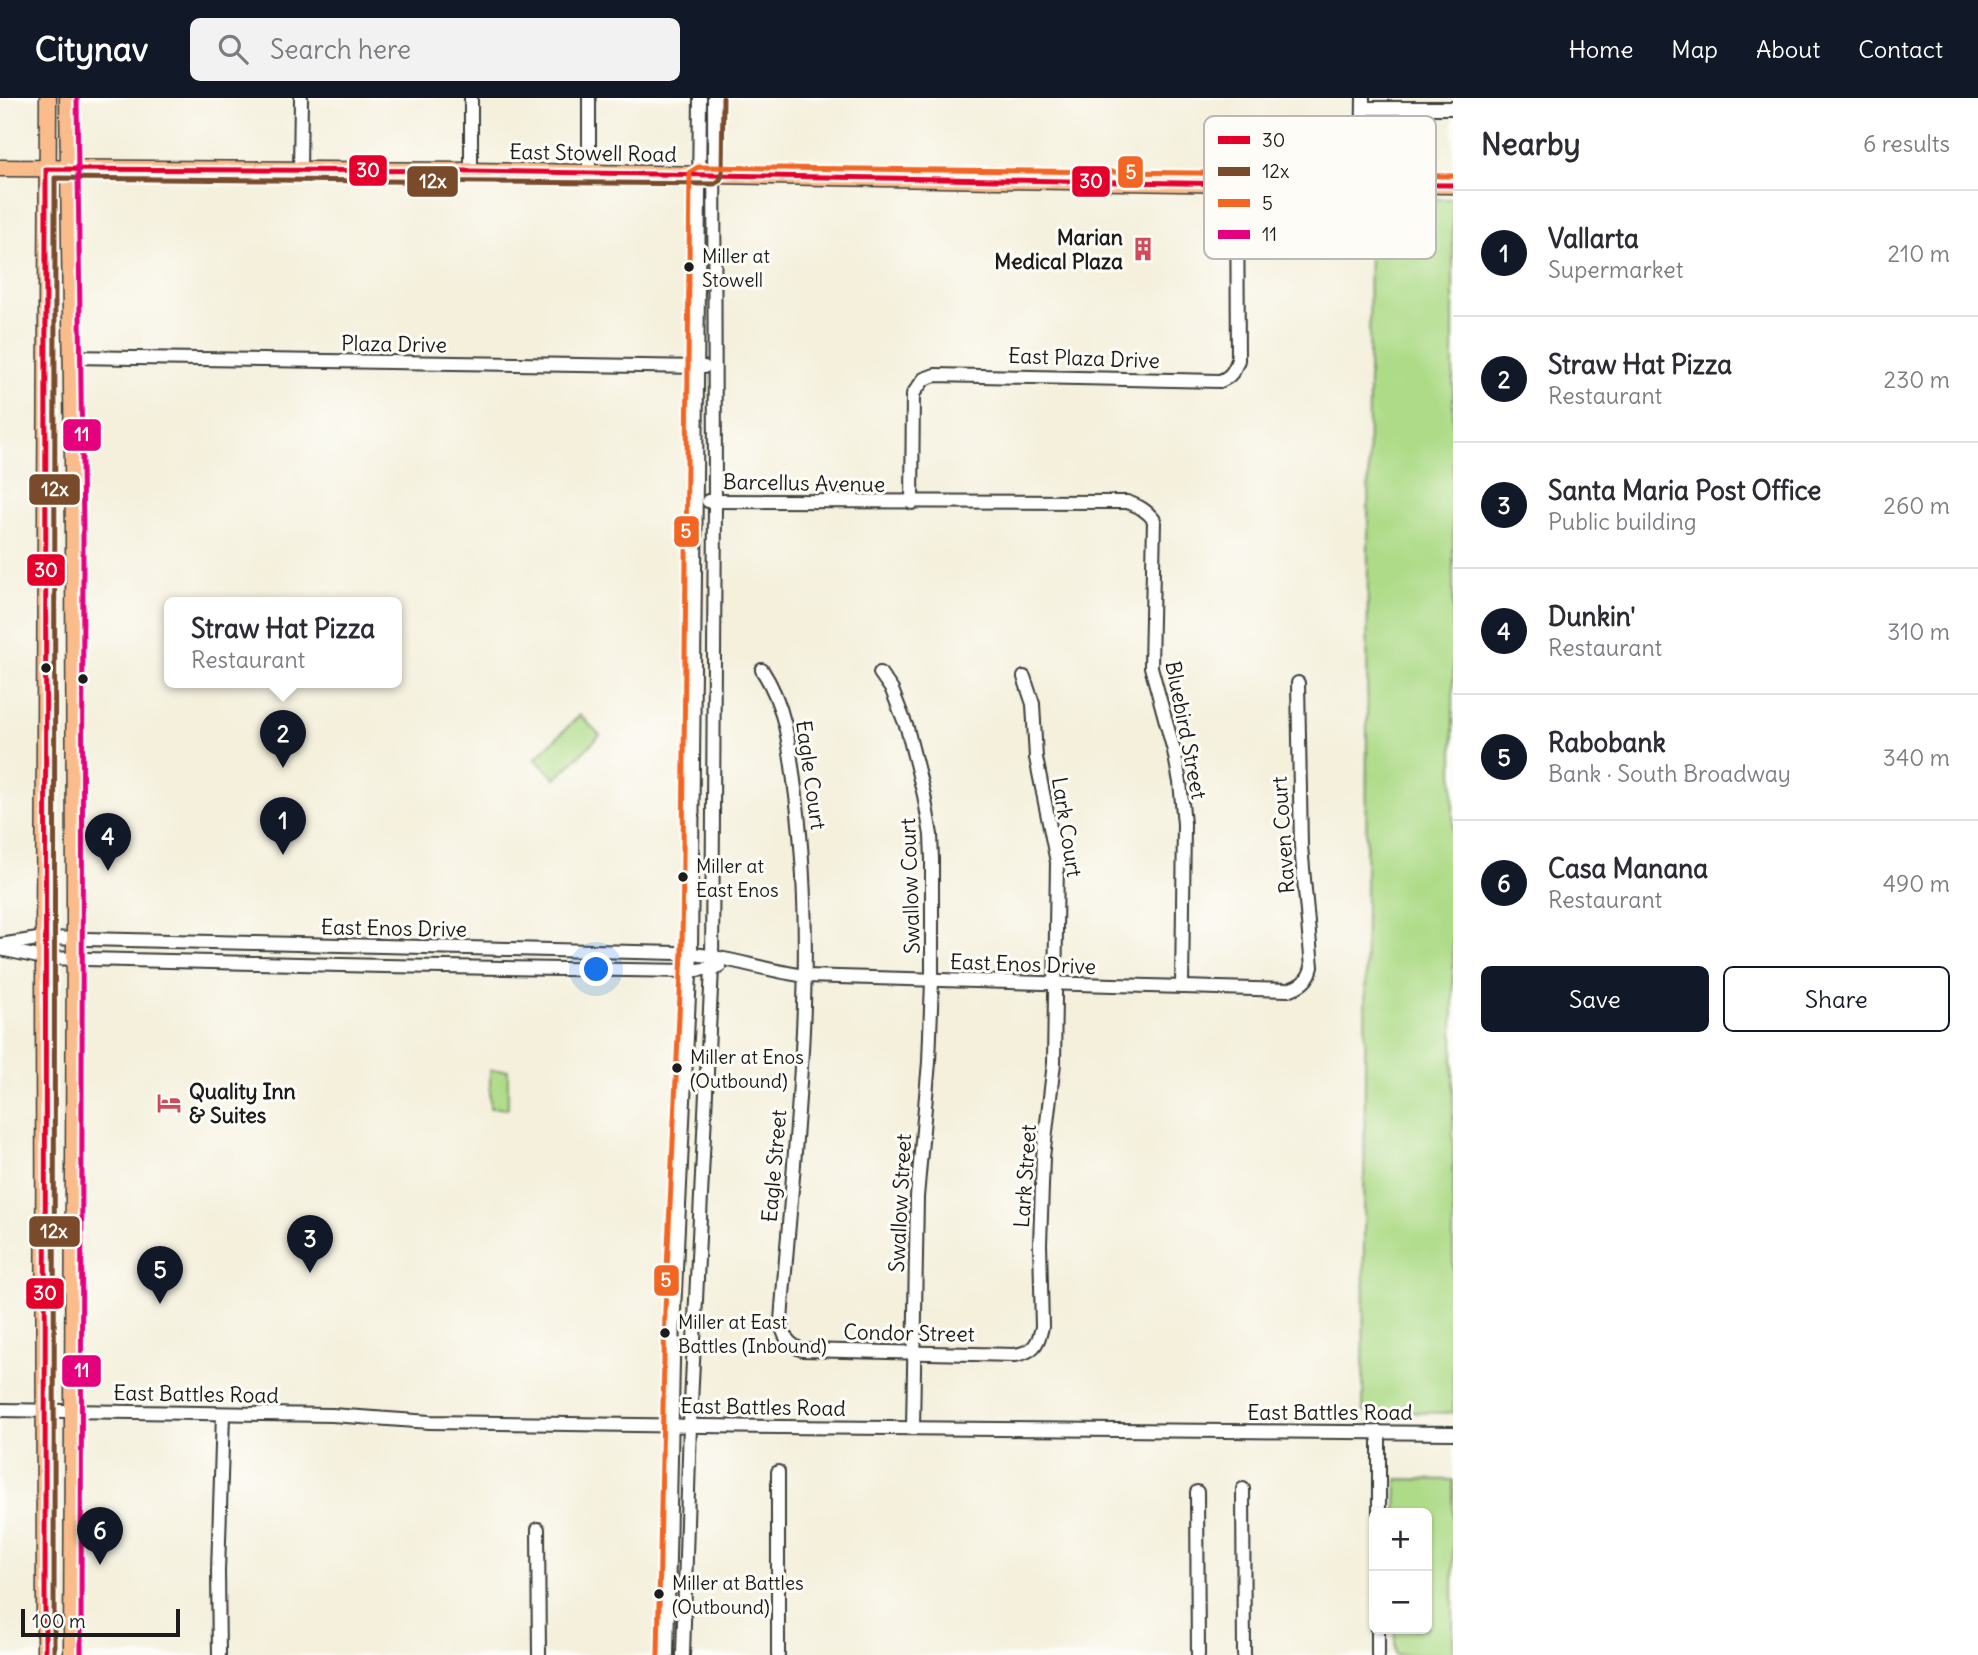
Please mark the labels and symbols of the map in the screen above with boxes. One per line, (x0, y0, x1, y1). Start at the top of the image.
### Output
legend (1204, 116, 1436, 259)
text: 30 (1262, 128, 1285, 152)
street label: East Stowell Road (509, 138, 677, 168)
line badge: 30 (348, 154, 388, 187)
line badge: 5 (1117, 155, 1144, 189)
text: 30 (356, 158, 380, 182)
text: 12x (1262, 159, 1290, 183)
text: 5 (1126, 160, 1137, 184)
line badge: 12x (406, 165, 459, 198)
line badge: 30 (1071, 165, 1111, 198)
text: 12x (419, 169, 447, 193)
text: 30 (1079, 169, 1103, 193)
text: 5 (1262, 191, 1273, 215)
text: 11 (1262, 222, 1277, 246)
place label: Marian Medical Plaza (994, 224, 1123, 275)
building icon: Marian Medical Plaza (1129, 235, 1157, 263)
place label: Miller at Stowell (702, 244, 770, 292)
marker: Miller at Stowell (682, 260, 696, 274)
street label: Plaza Drive (341, 330, 447, 358)
street label: East Plaza Drive (1008, 342, 1160, 374)
line badge: 11 (62, 418, 102, 452)
text: 11 (74, 422, 90, 446)
street label: Barcellus Avenue (723, 468, 885, 498)
line badge: 12x (28, 473, 81, 506)
text: 12x (41, 477, 69, 501)
line badge: 5 (673, 515, 700, 548)
text: 5 (681, 519, 692, 543)
line badge: 30 (26, 553, 66, 587)
text: 30 (34, 558, 58, 582)
street label: Bluebird Street (1159, 659, 1213, 801)
unlabelled marker (39, 661, 53, 675)
unlabelled marker (76, 672, 90, 686)
pin: 2 (260, 710, 306, 768)
street label: Eagle Court (790, 719, 832, 831)
street label: Lark Court (1046, 775, 1088, 879)
street label: Raven Court (1265, 776, 1301, 894)
pin: 1 (260, 797, 306, 855)
pin: 4 (85, 813, 131, 871)
street label: Swallow Court (894, 818, 926, 954)
place label: Miller at East Enos (696, 854, 779, 902)
marker: Miller at East Enos (676, 870, 690, 884)
street label: East Enos Drive (321, 913, 467, 943)
street label: East Enos Drive (950, 948, 1096, 980)
your location (579, 952, 613, 986)
place label: Miller at Enos (Outbound) (690, 1045, 804, 1093)
marker: Miller at Enos (Outbound) (670, 1061, 684, 1075)
place label: Quality Inn & Suites (189, 1078, 296, 1129)
hotel icon: Quality Inn & Suites (155, 1089, 183, 1117)
street label: Eagle Street (756, 1109, 792, 1223)
street label: Lark Street (1008, 1123, 1042, 1229)
street label: Swallow Street (883, 1133, 917, 1273)
line badge: 12x (28, 1215, 81, 1248)
pin: 3 (287, 1215, 333, 1273)
text: 12x (40, 1219, 68, 1243)
pin: 5 (137, 1246, 183, 1304)
line badge: 5 (653, 1264, 680, 1297)
text: 5 (661, 1268, 672, 1292)
line badge: 30 (25, 1277, 65, 1310)
text: 30 (33, 1281, 57, 1305)
place label: Miller at East Battles (Inbound) (678, 1310, 827, 1358)
street label: Condor Street (843, 1318, 975, 1348)
marker: Miller at East Battles (Inbound) (658, 1326, 672, 1340)
line badge: 11 (61, 1354, 102, 1388)
text: 11 (74, 1358, 90, 1382)
street label: East Battles Road (113, 1379, 279, 1409)
street label: East Battles Road (680, 1392, 846, 1422)
street label: East Battles Road (1247, 1399, 1413, 1426)
pin: 6 (77, 1507, 123, 1565)
place label: Miller at Battles (Outbound) (672, 1571, 804, 1619)
marker: Miller at Battles (Outbound) (652, 1587, 666, 1601)
scale bar (21, 1606, 180, 1638)

